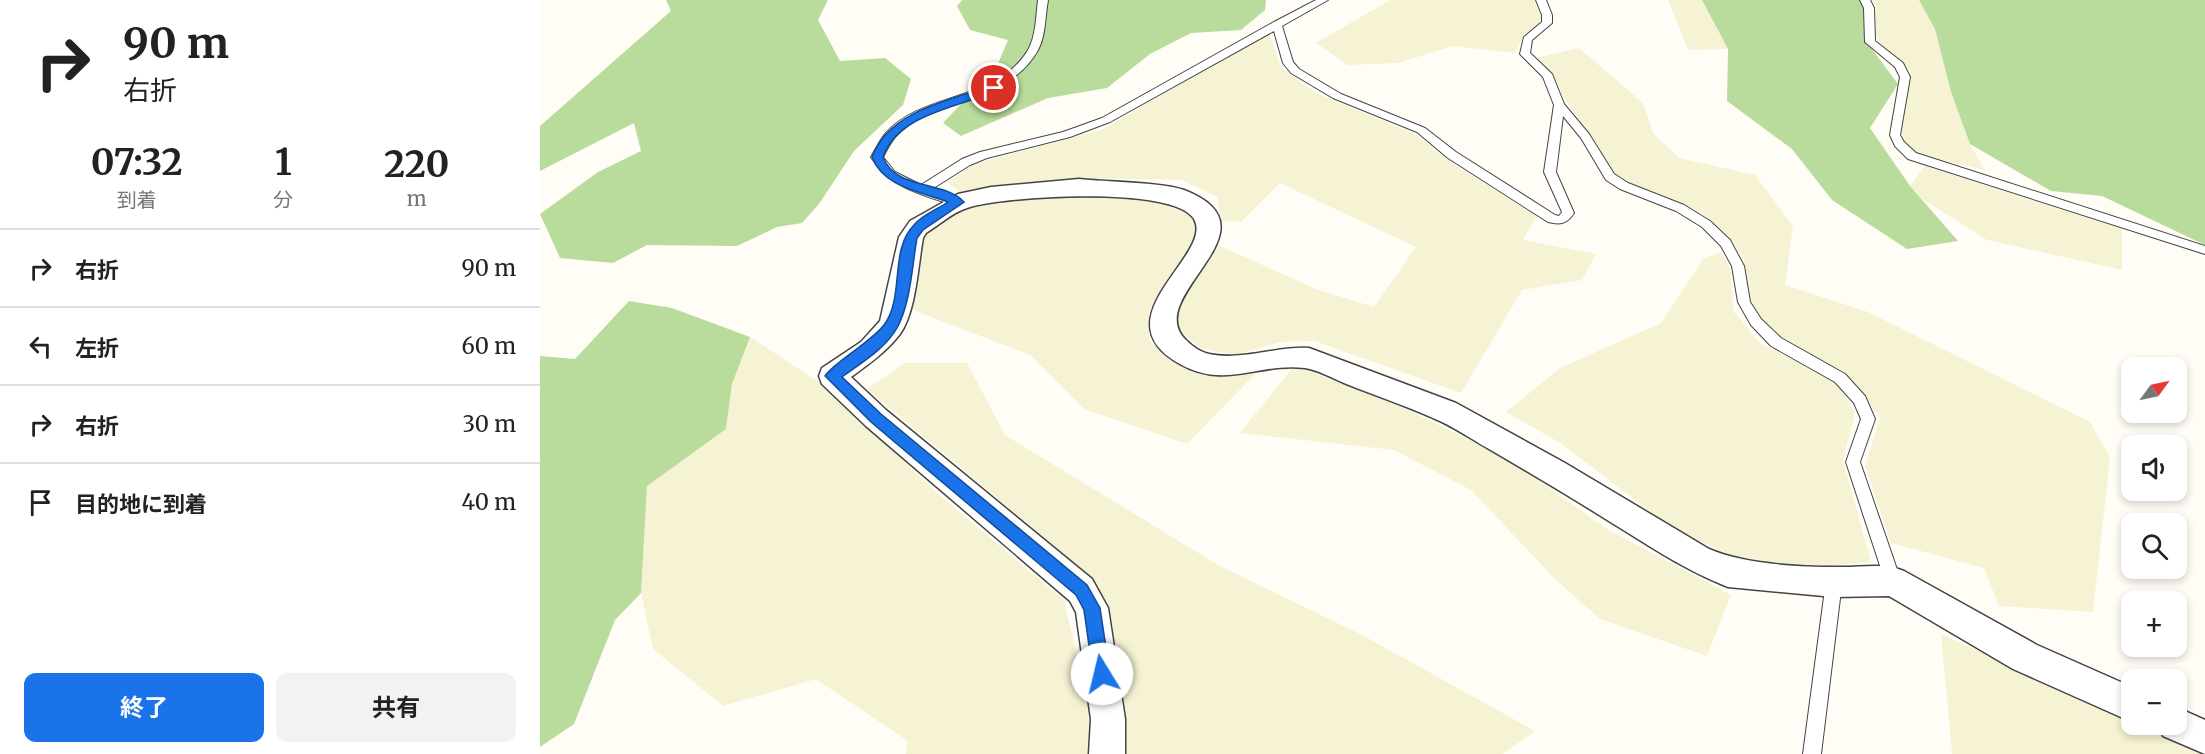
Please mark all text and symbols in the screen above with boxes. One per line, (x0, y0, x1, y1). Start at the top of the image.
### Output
text: 90 m (123, 17, 229, 69)
icon: right (24, 24, 102, 102)
pin (968, 62, 1019, 113)
icon: arrive (977, 71, 1010, 104)
text: 右折 (123, 73, 177, 107)
text: 07:32 (91, 140, 183, 185)
text: 1 (275, 140, 292, 185)
text: 220 (384, 142, 449, 187)
text: m (407, 186, 427, 211)
text: 到着 (117, 187, 157, 212)
text: 分 (273, 187, 293, 212)
icon: right (24, 252, 57, 285)
text: 90 m (461, 254, 516, 282)
text: 右折 (75, 256, 119, 284)
icon: left (24, 330, 57, 363)
text: 60 m (462, 332, 516, 360)
text: 左折 (75, 334, 119, 362)
north arrow (2121, 357, 2187, 423)
map controls (2121, 357, 2187, 735)
icon: right (24, 408, 57, 441)
text: 30 m (462, 410, 516, 438)
text: 右折 (75, 412, 119, 440)
button: sound (2121, 435, 2187, 501)
icon: arrive (24, 486, 57, 519)
text: 40 m (461, 488, 516, 516)
text: 目的地に到着 (75, 490, 207, 518)
button: search (2121, 513, 2187, 579)
button: + (2121, 591, 2187, 657)
position arrow (1070, 642, 1134, 706)
button: − (2121, 669, 2187, 735)
button: 終了 (24, 673, 264, 742)
button: 共有 (276, 673, 516, 742)

